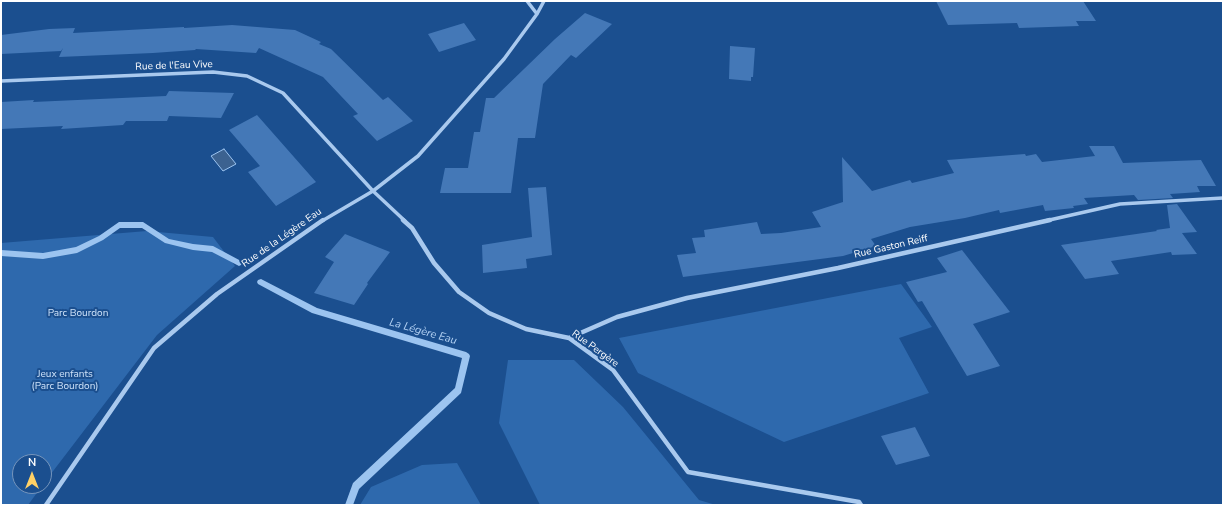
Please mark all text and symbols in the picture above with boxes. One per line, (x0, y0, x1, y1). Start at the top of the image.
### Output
street label: Rue de l'Eau Vive (135, 59, 213, 73)
street label: Rue de la Légère Eau (240, 206, 324, 270)
street label: Rue Gaston Reiff (853, 233, 929, 261)
park label: Parc Bourdon (48, 308, 108, 320)
water label: La Légère Eau (388, 316, 458, 348)
street label: Rue Pergère (569, 328, 621, 370)
park label: Jeux enfants (Parc Bourdon) (32, 369, 98, 392)
north arrow (12, 454, 52, 494)
text: N (28, 455, 36, 470)

